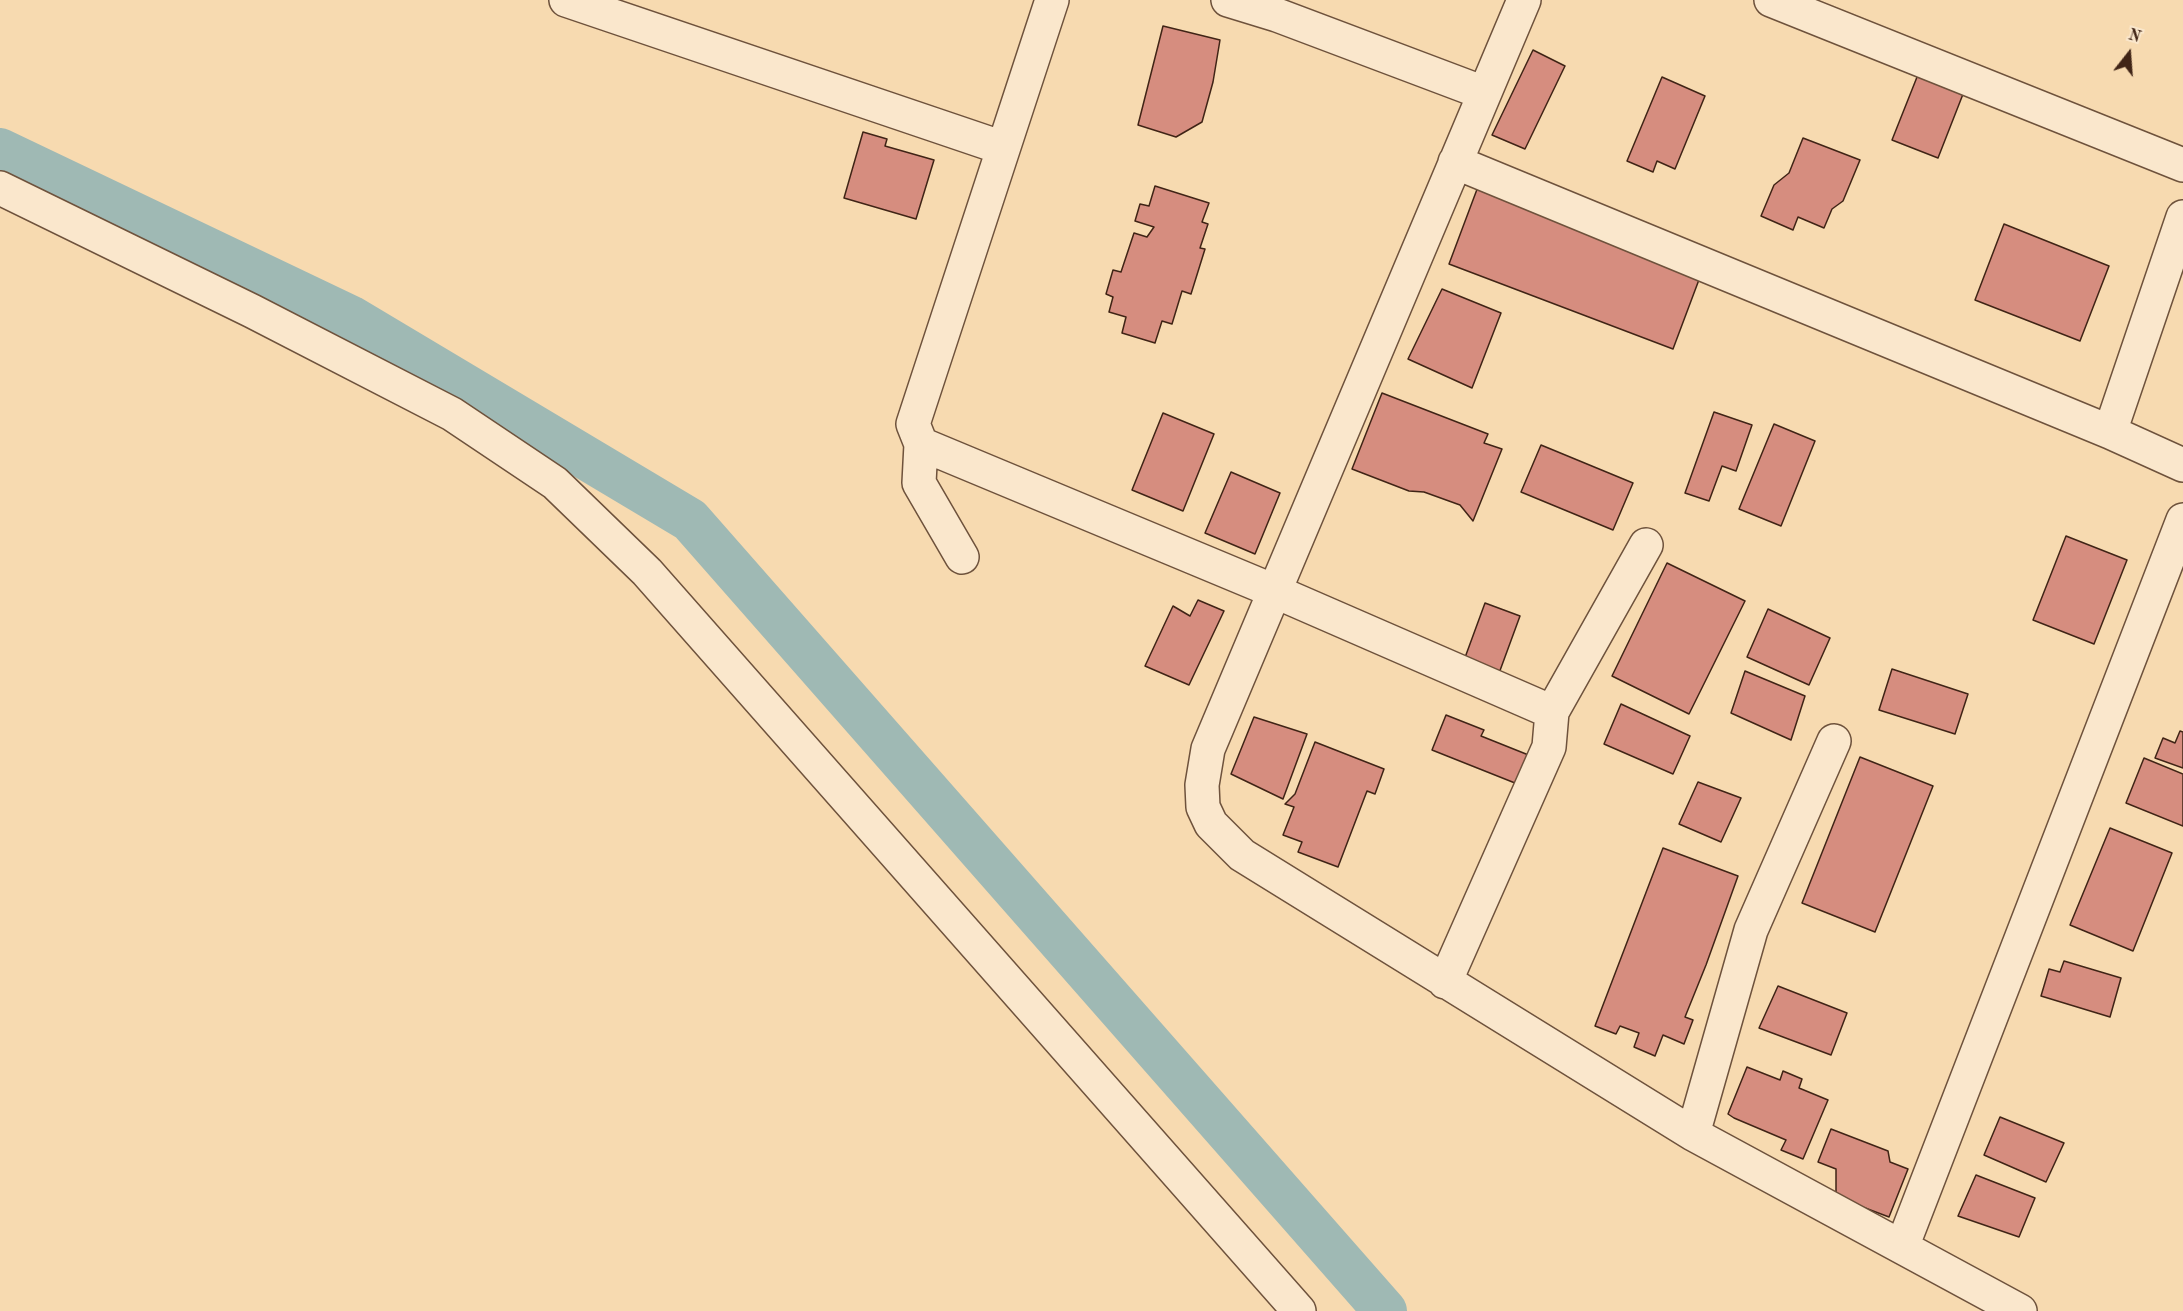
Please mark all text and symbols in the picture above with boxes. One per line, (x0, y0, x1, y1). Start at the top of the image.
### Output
north arrow (2099, 24, 2159, 84)
text: N (2126, 27, 2142, 46)

